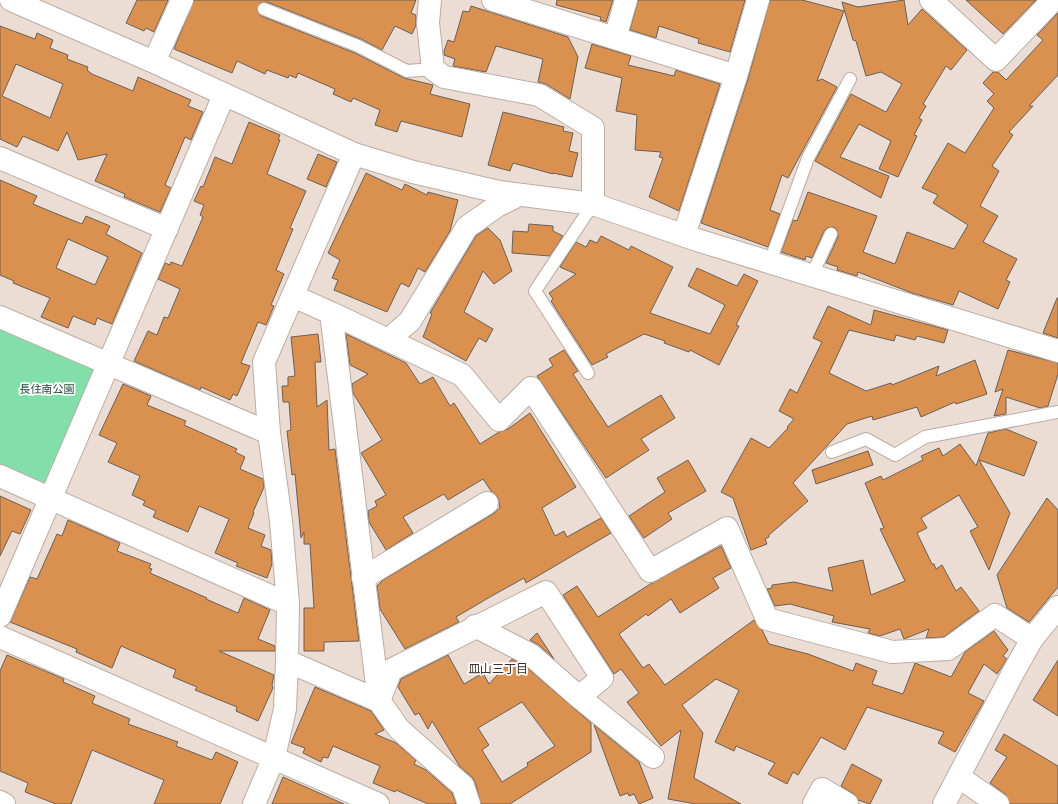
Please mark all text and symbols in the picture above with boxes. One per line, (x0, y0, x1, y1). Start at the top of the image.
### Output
park label: 長住南公園 (20, 381, 75, 396)
district label: 皿山三丁目 (468, 660, 528, 677)

